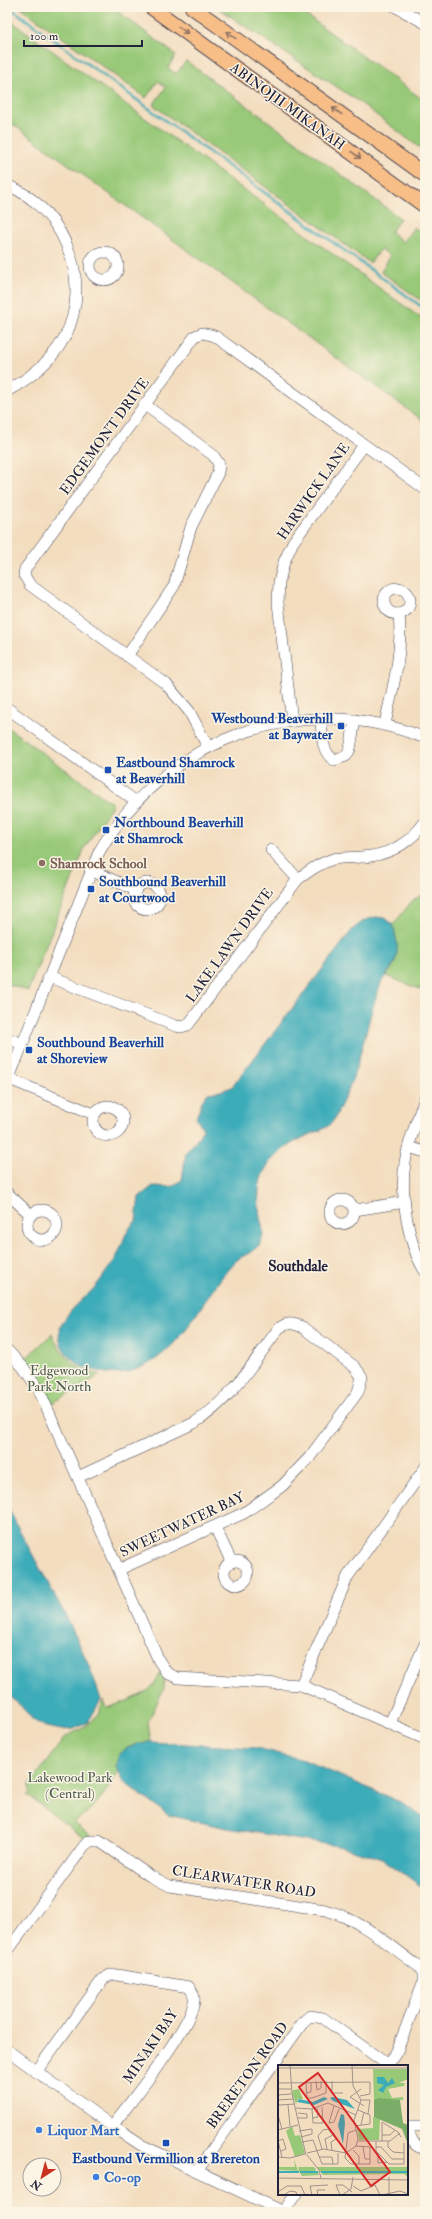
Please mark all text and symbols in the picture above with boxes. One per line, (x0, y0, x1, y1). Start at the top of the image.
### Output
scale bar (24, 22, 142, 48)
one-way arrow (177, 26, 188, 34)
text: 100 m (30, 29, 59, 44)
one-way arrow (226, 31, 237, 39)
street label: ABINOJII MIKANAH (226, 58, 348, 154)
one-way arrow (331, 107, 342, 115)
one-way arrow (350, 151, 361, 160)
street label: EDGEMONT DRIVE (56, 374, 153, 498)
street label: HARWICK LANE (274, 440, 353, 543)
place label: Westbound Beaverhill at Baywater (210, 710, 334, 744)
marker: Westbound Beaverhill at Baywater (336, 721, 346, 731)
place label: Eastbound Shamrock at Beaverhill (116, 754, 235, 787)
marker: Eastbound Shamrock at Beaverhill (103, 765, 113, 775)
place label: Northbound Beaverhill at Shamrock (113, 814, 244, 847)
marker: Northbound Beaverhill at Shamrock (101, 825, 111, 835)
place label: Shamrock School (50, 855, 147, 872)
marker: Shamrock School (37, 858, 47, 868)
place label: Southbound Beaverhill at Courtwood (99, 873, 227, 906)
marker: Southbound Beaverhill at Courtwood (86, 884, 96, 894)
street label: LAKE LAWN DRIVE (182, 885, 277, 1006)
place label: Southbound Beaverhill at Shoreview (37, 1034, 165, 1067)
marker: Southbound Beaverhill at Shoreview (24, 1045, 34, 1055)
district label: Southdale (268, 1257, 329, 1276)
park label: Edgewood Park North (27, 1362, 92, 1395)
street label: SWEETWATER BAY (117, 1488, 247, 1561)
park label: Lakewood Park (Central) (27, 1769, 113, 1802)
street label: CLEARWATER ROAD (171, 1862, 317, 1901)
street label: MINAKI BAY (119, 2006, 182, 2087)
street label: BRERETON ROAD (203, 2019, 292, 2132)
inset map (278, 2065, 408, 2195)
place label: Liquor Mart (47, 2122, 120, 2140)
marker: Liquor Mart (34, 2125, 44, 2135)
marker: Eastbound Vermillion at Brereton (161, 2138, 171, 2148)
place label: Eastbound Vermillion at Brereton (72, 2150, 261, 2167)
north arrow (22, 2157, 62, 2197)
place label: Co-op (104, 2169, 141, 2187)
marker: Co-op (91, 2172, 101, 2182)
text: N (28, 2176, 45, 2193)

